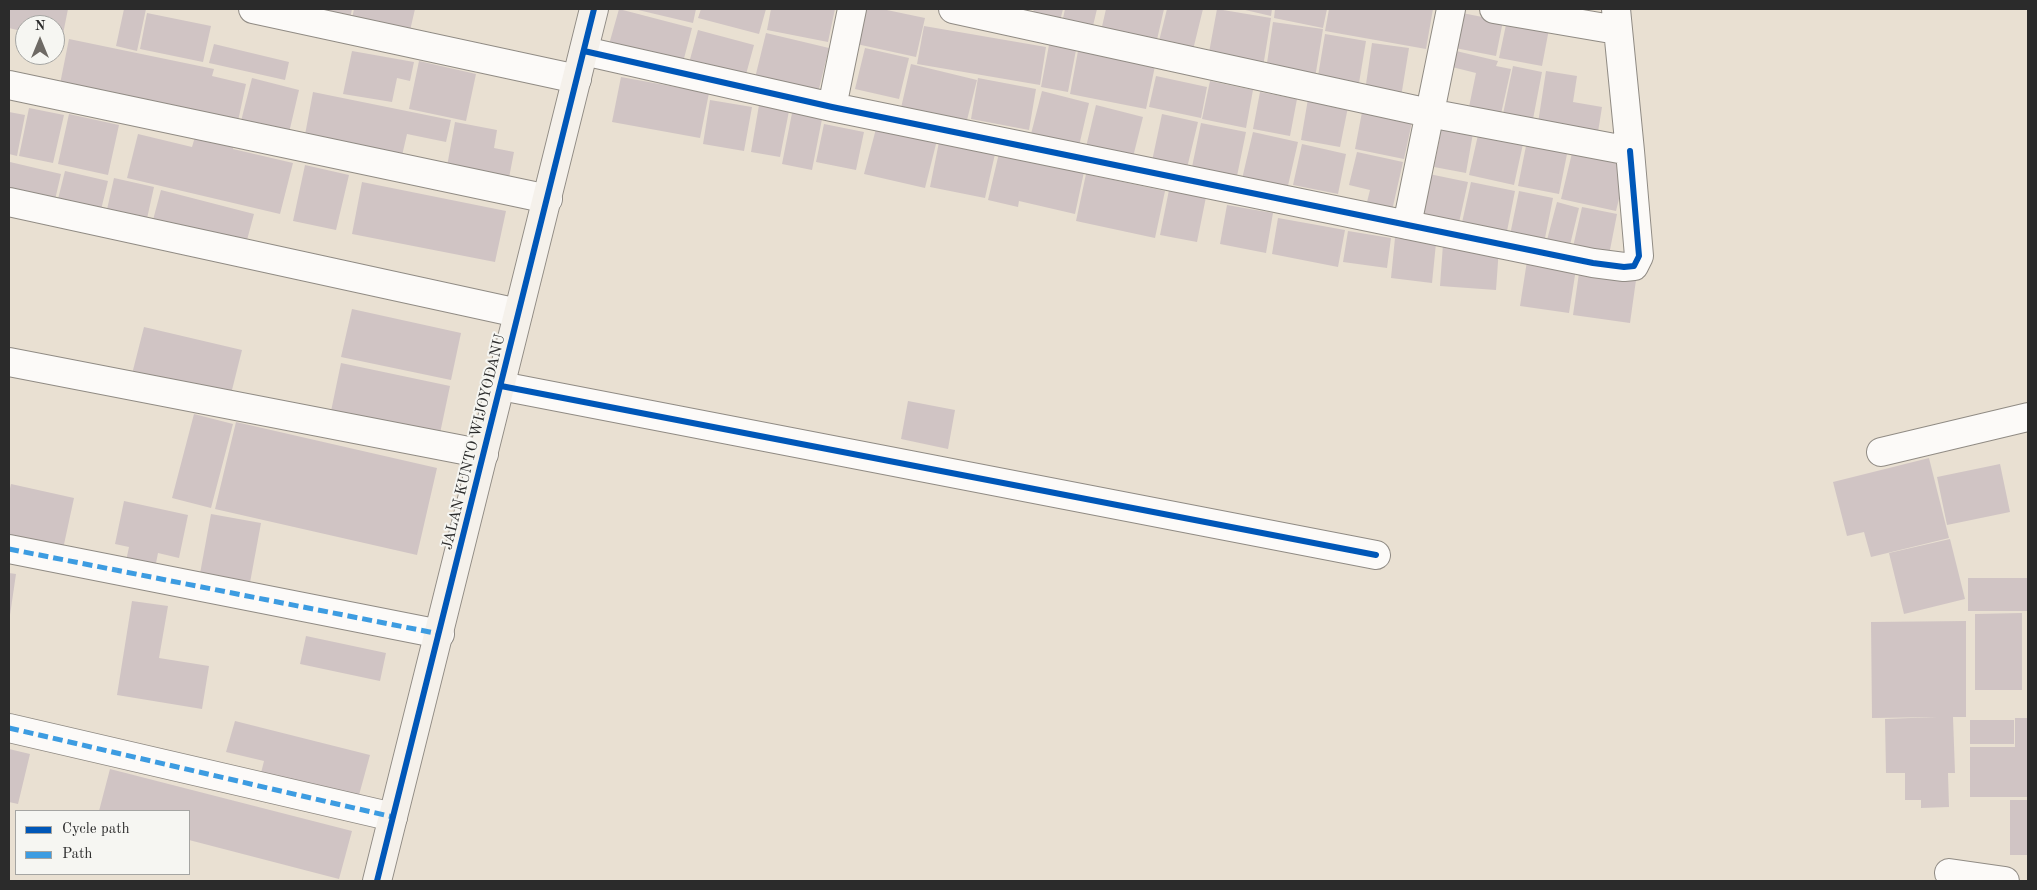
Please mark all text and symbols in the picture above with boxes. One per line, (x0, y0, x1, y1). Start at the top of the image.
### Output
north arrow (15, 15, 65, 65)
text: N (35, 19, 45, 33)
street label: JALAN KUNTO WIJOYODANU (438, 332, 510, 552)
legend (15, 810, 190, 875)
text: Cycle path (62, 822, 130, 837)
text: Path (62, 847, 92, 862)

